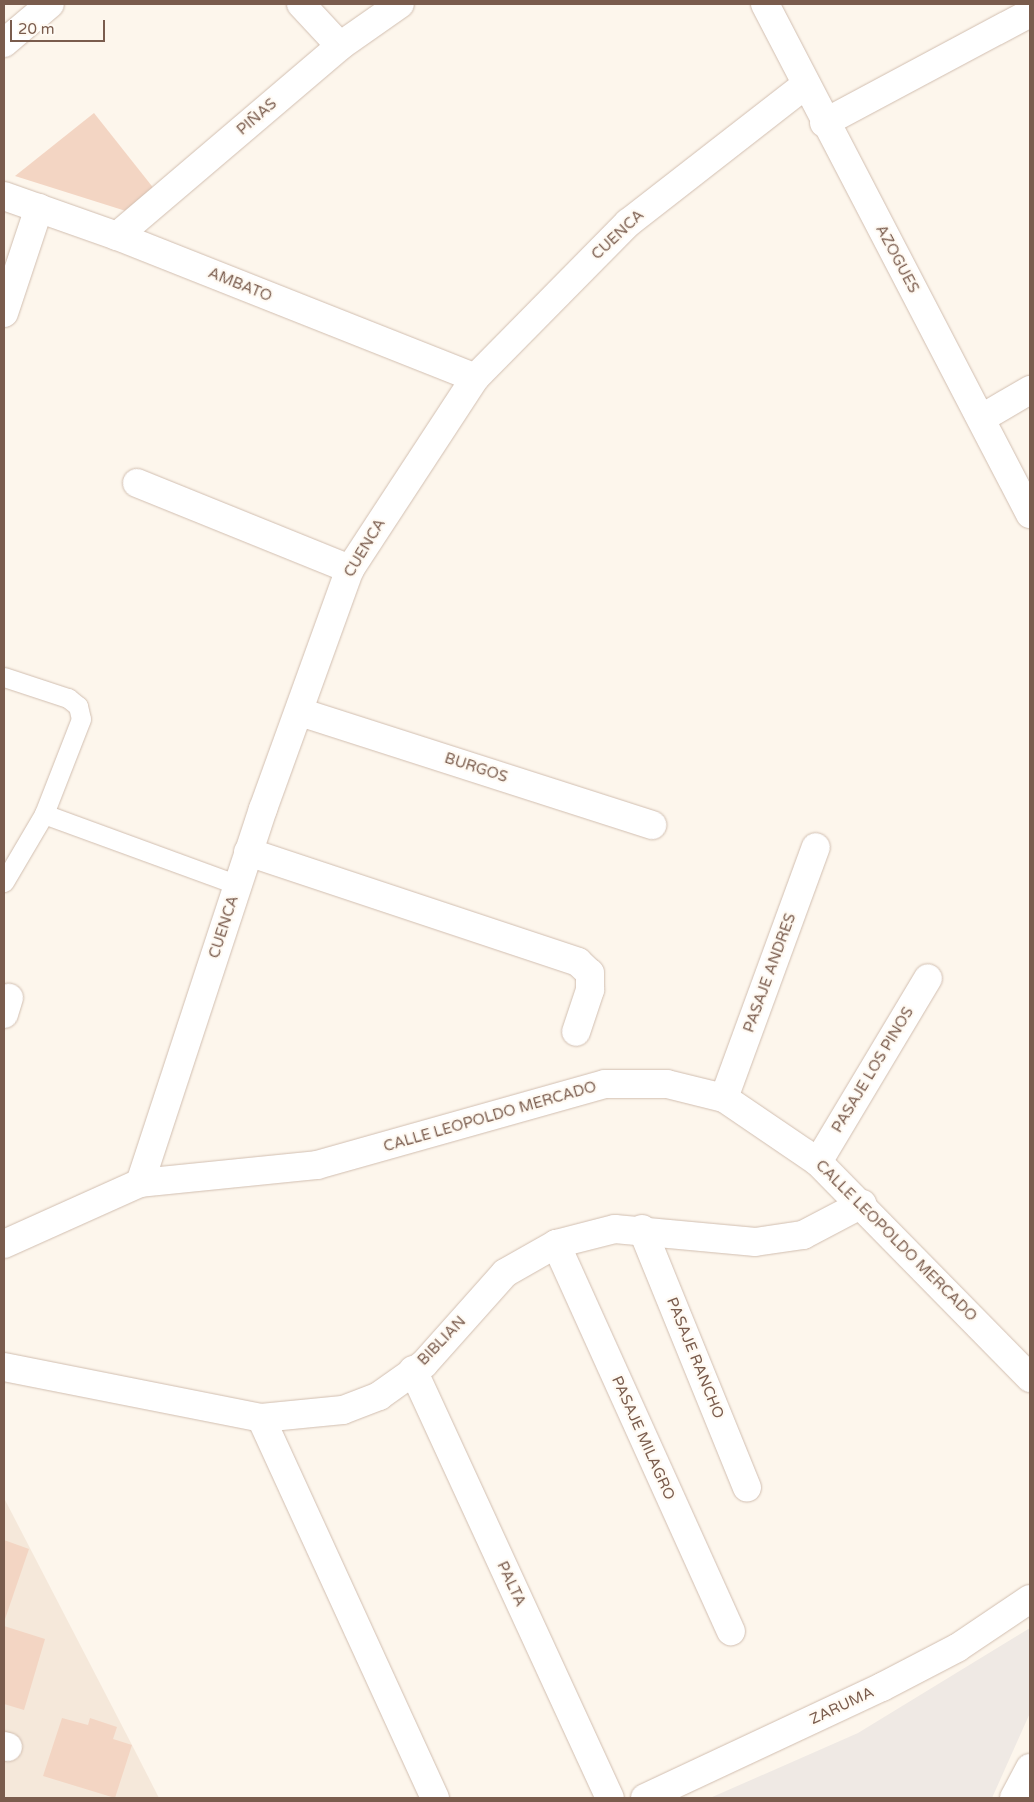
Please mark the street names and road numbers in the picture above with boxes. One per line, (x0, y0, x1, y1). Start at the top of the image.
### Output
street label: PIÑAS (233, 95, 281, 139)
street label: CUENCA (588, 206, 648, 264)
street label: AZOGUES (872, 222, 922, 296)
street label: AMBATO (205, 264, 275, 306)
street label: CUENCA (341, 515, 389, 581)
street label: BURGOS (442, 749, 510, 787)
street label: CUENCA (205, 893, 243, 961)
street label: PASAJE ANDRES (740, 911, 800, 1035)
street label: PASAJE LOS PINOS (828, 1004, 918, 1136)
street label: CALLE LEOPOLDO MERCADO (381, 1078, 599, 1156)
street label: CALLE LEOPOLDO MERCADO (812, 1157, 980, 1325)
street label: PASAJE RANCHO (662, 1295, 728, 1421)
street label: BIBLIAN (414, 1313, 470, 1369)
street label: PASAJE MILAGRO (608, 1373, 678, 1503)
street label: PALTA (493, 1559, 529, 1609)
street label: ZARUMA (807, 1683, 877, 1729)

